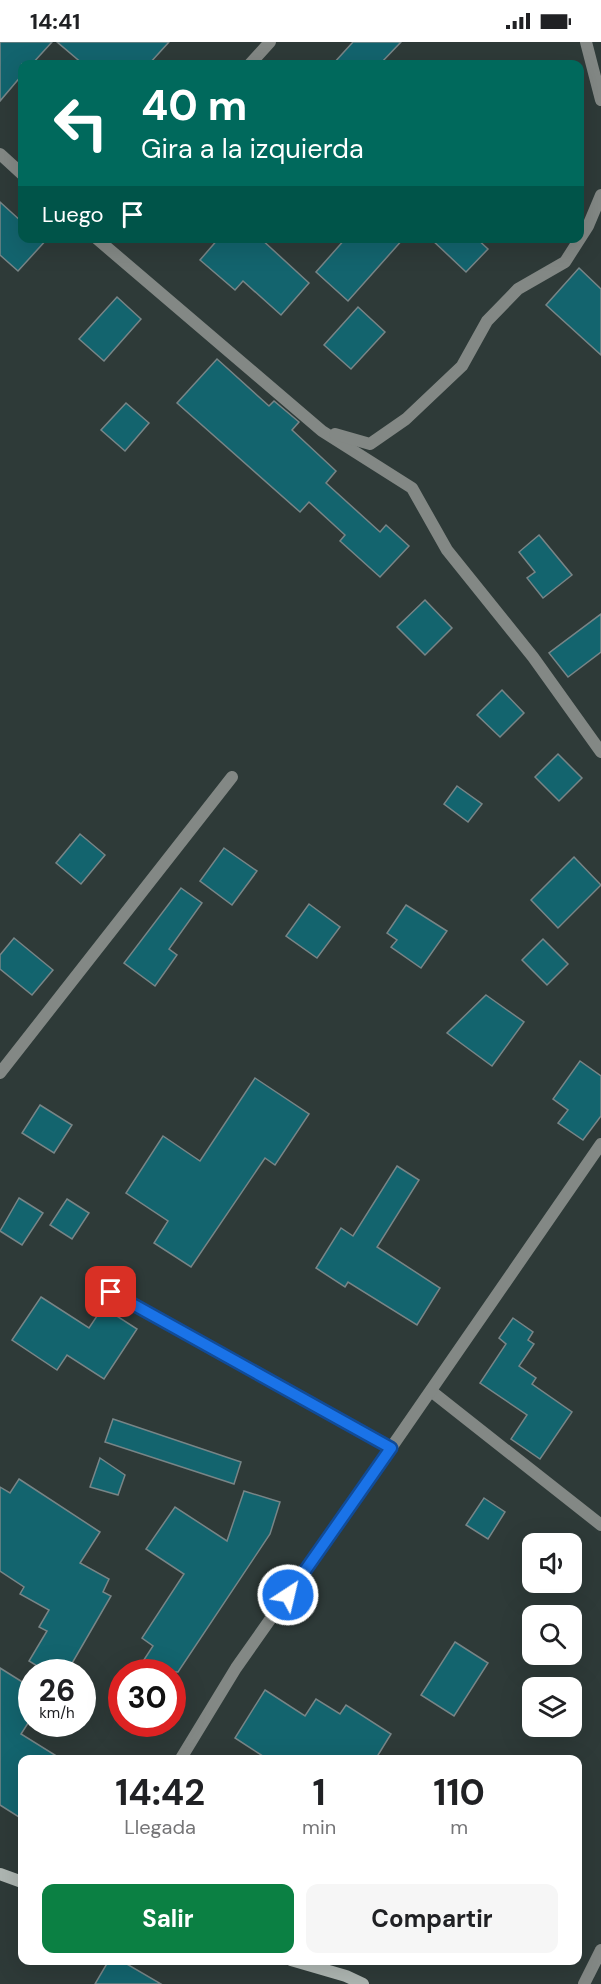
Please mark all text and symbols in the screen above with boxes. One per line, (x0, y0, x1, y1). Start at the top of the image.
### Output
text: 14:41 (30, 7, 80, 36)
text: 40 m (141, 78, 247, 133)
icon: left (42, 84, 120, 162)
text: Gira a la izquierda (141, 131, 364, 166)
icon: arrive (116, 198, 149, 231)
text: Luego (42, 200, 104, 229)
pin (85, 1266, 136, 1317)
icon: arrive (94, 1275, 127, 1308)
map controls (522, 1533, 582, 1737)
button: sound (522, 1533, 582, 1593)
position arrow (256, 1563, 320, 1627)
button: search (522, 1605, 582, 1665)
speed limit sign: 30 (108, 1659, 186, 1737)
text: 26 (39, 1671, 75, 1710)
button: layers (522, 1677, 582, 1737)
text: km/h (39, 1703, 75, 1723)
text: 14:42 (115, 1769, 205, 1816)
text: 1 (313, 1769, 326, 1816)
text: 110 (433, 1769, 485, 1816)
text: Llegada (124, 1814, 196, 1840)
text: min (302, 1814, 336, 1840)
text: m (450, 1814, 468, 1840)
button: Salir (42, 1884, 294, 1953)
button: Compartir (306, 1884, 558, 1953)

